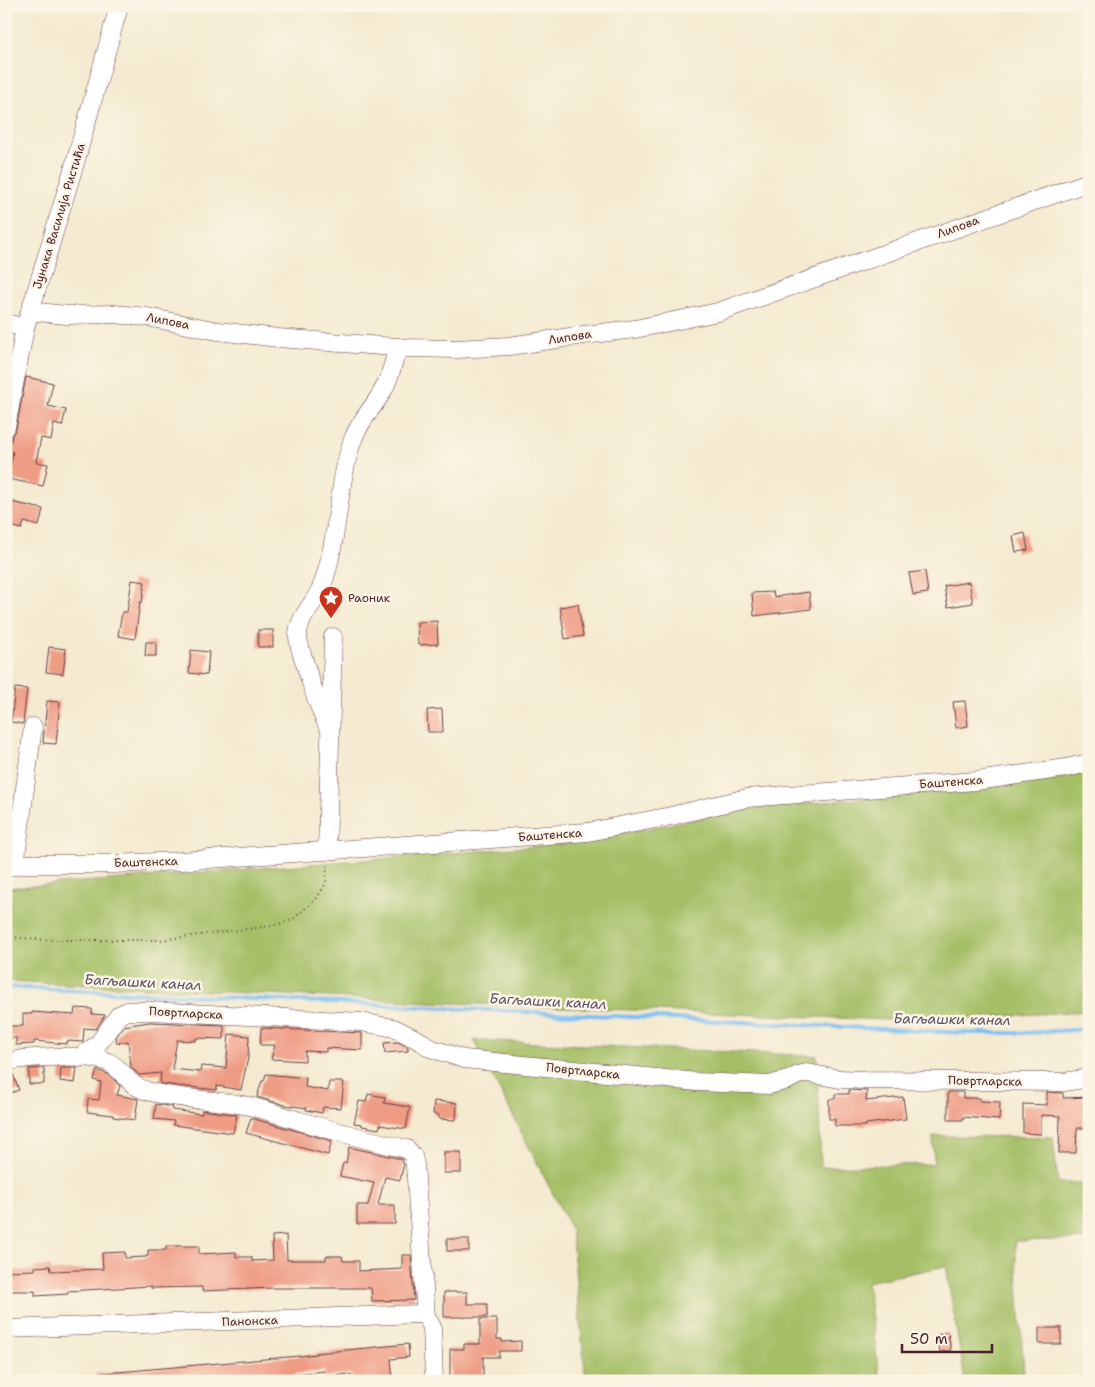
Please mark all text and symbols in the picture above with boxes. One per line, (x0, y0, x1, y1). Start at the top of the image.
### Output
street label: Јунака Василија Ристића (29, 141, 89, 291)
street label: Липова (935, 212, 982, 242)
street label: Липова (145, 309, 191, 333)
street label: Липова (547, 326, 593, 348)
place icon: Раоник (318, 585, 344, 619)
place label: Раоник (348, 590, 391, 606)
street label: Баштенска (918, 772, 984, 792)
street label: Баштенска (517, 825, 583, 845)
street label: Баштенска (114, 853, 179, 871)
water label: Багљашки канал (84, 970, 202, 994)
water label: Багљашки канал (489, 989, 607, 1013)
street label: Повртларска (149, 1003, 224, 1023)
water label: Багљашки канал (893, 1009, 1011, 1029)
street label: Повртларска (545, 1059, 621, 1083)
street label: Повртларска (948, 1072, 1023, 1090)
street label: Панонска (222, 1312, 279, 1330)
scale bar (902, 1322, 992, 1354)
text: 50 m (910, 1329, 948, 1349)

